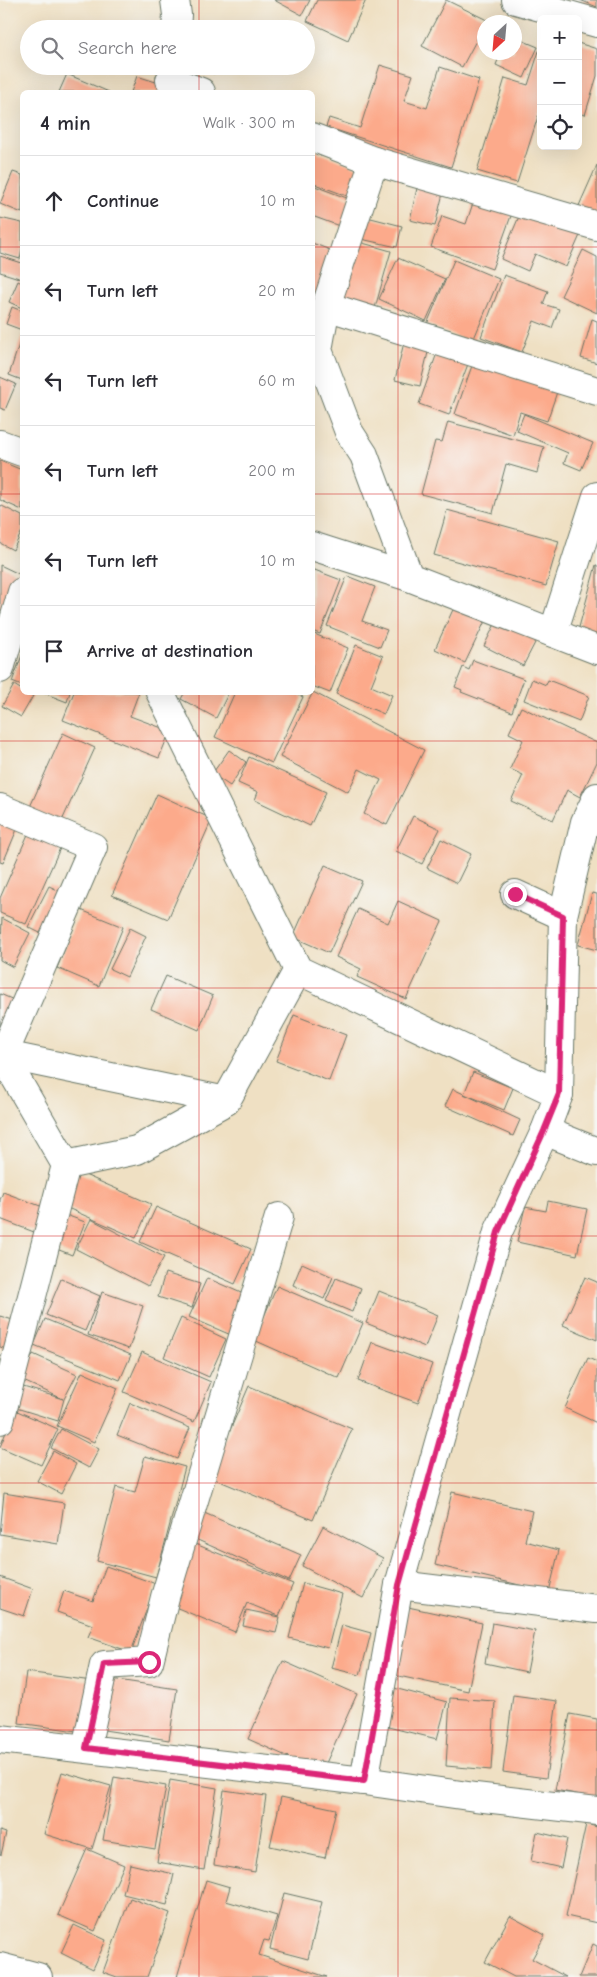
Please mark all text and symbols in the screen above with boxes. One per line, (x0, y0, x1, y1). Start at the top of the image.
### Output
north arrow (477, 15, 522, 60)
map controls (537, 15, 582, 150)
button: + (537, 15, 582, 60)
search box (20, 20, 315, 75)
icon: search (38, 34, 66, 62)
text: Search here (78, 37, 177, 59)
button: − (537, 60, 582, 105)
button: locate (537, 105, 582, 150)
text: 4 min (40, 111, 91, 135)
text: Walk · 300 m (203, 114, 295, 132)
icon: ahead (40, 187, 68, 215)
text: Continue (87, 190, 159, 212)
text: 10 m (260, 192, 295, 210)
icon: left (40, 277, 68, 305)
text: Turn left (87, 280, 158, 302)
text: 20 m (258, 282, 295, 300)
icon: left (40, 367, 68, 395)
text: Turn left (87, 370, 158, 392)
text: 60 m (258, 372, 295, 390)
icon: left (40, 457, 68, 485)
text: Turn left (87, 460, 158, 482)
text: 200 m (249, 462, 295, 480)
icon: left (40, 547, 68, 575)
text: Turn left (87, 550, 158, 572)
text: 10 m (260, 552, 295, 570)
icon: arrive (40, 637, 68, 665)
text: Arrive at destination (87, 640, 253, 662)
route end (504, 883, 527, 906)
route start (138, 1651, 161, 1674)

